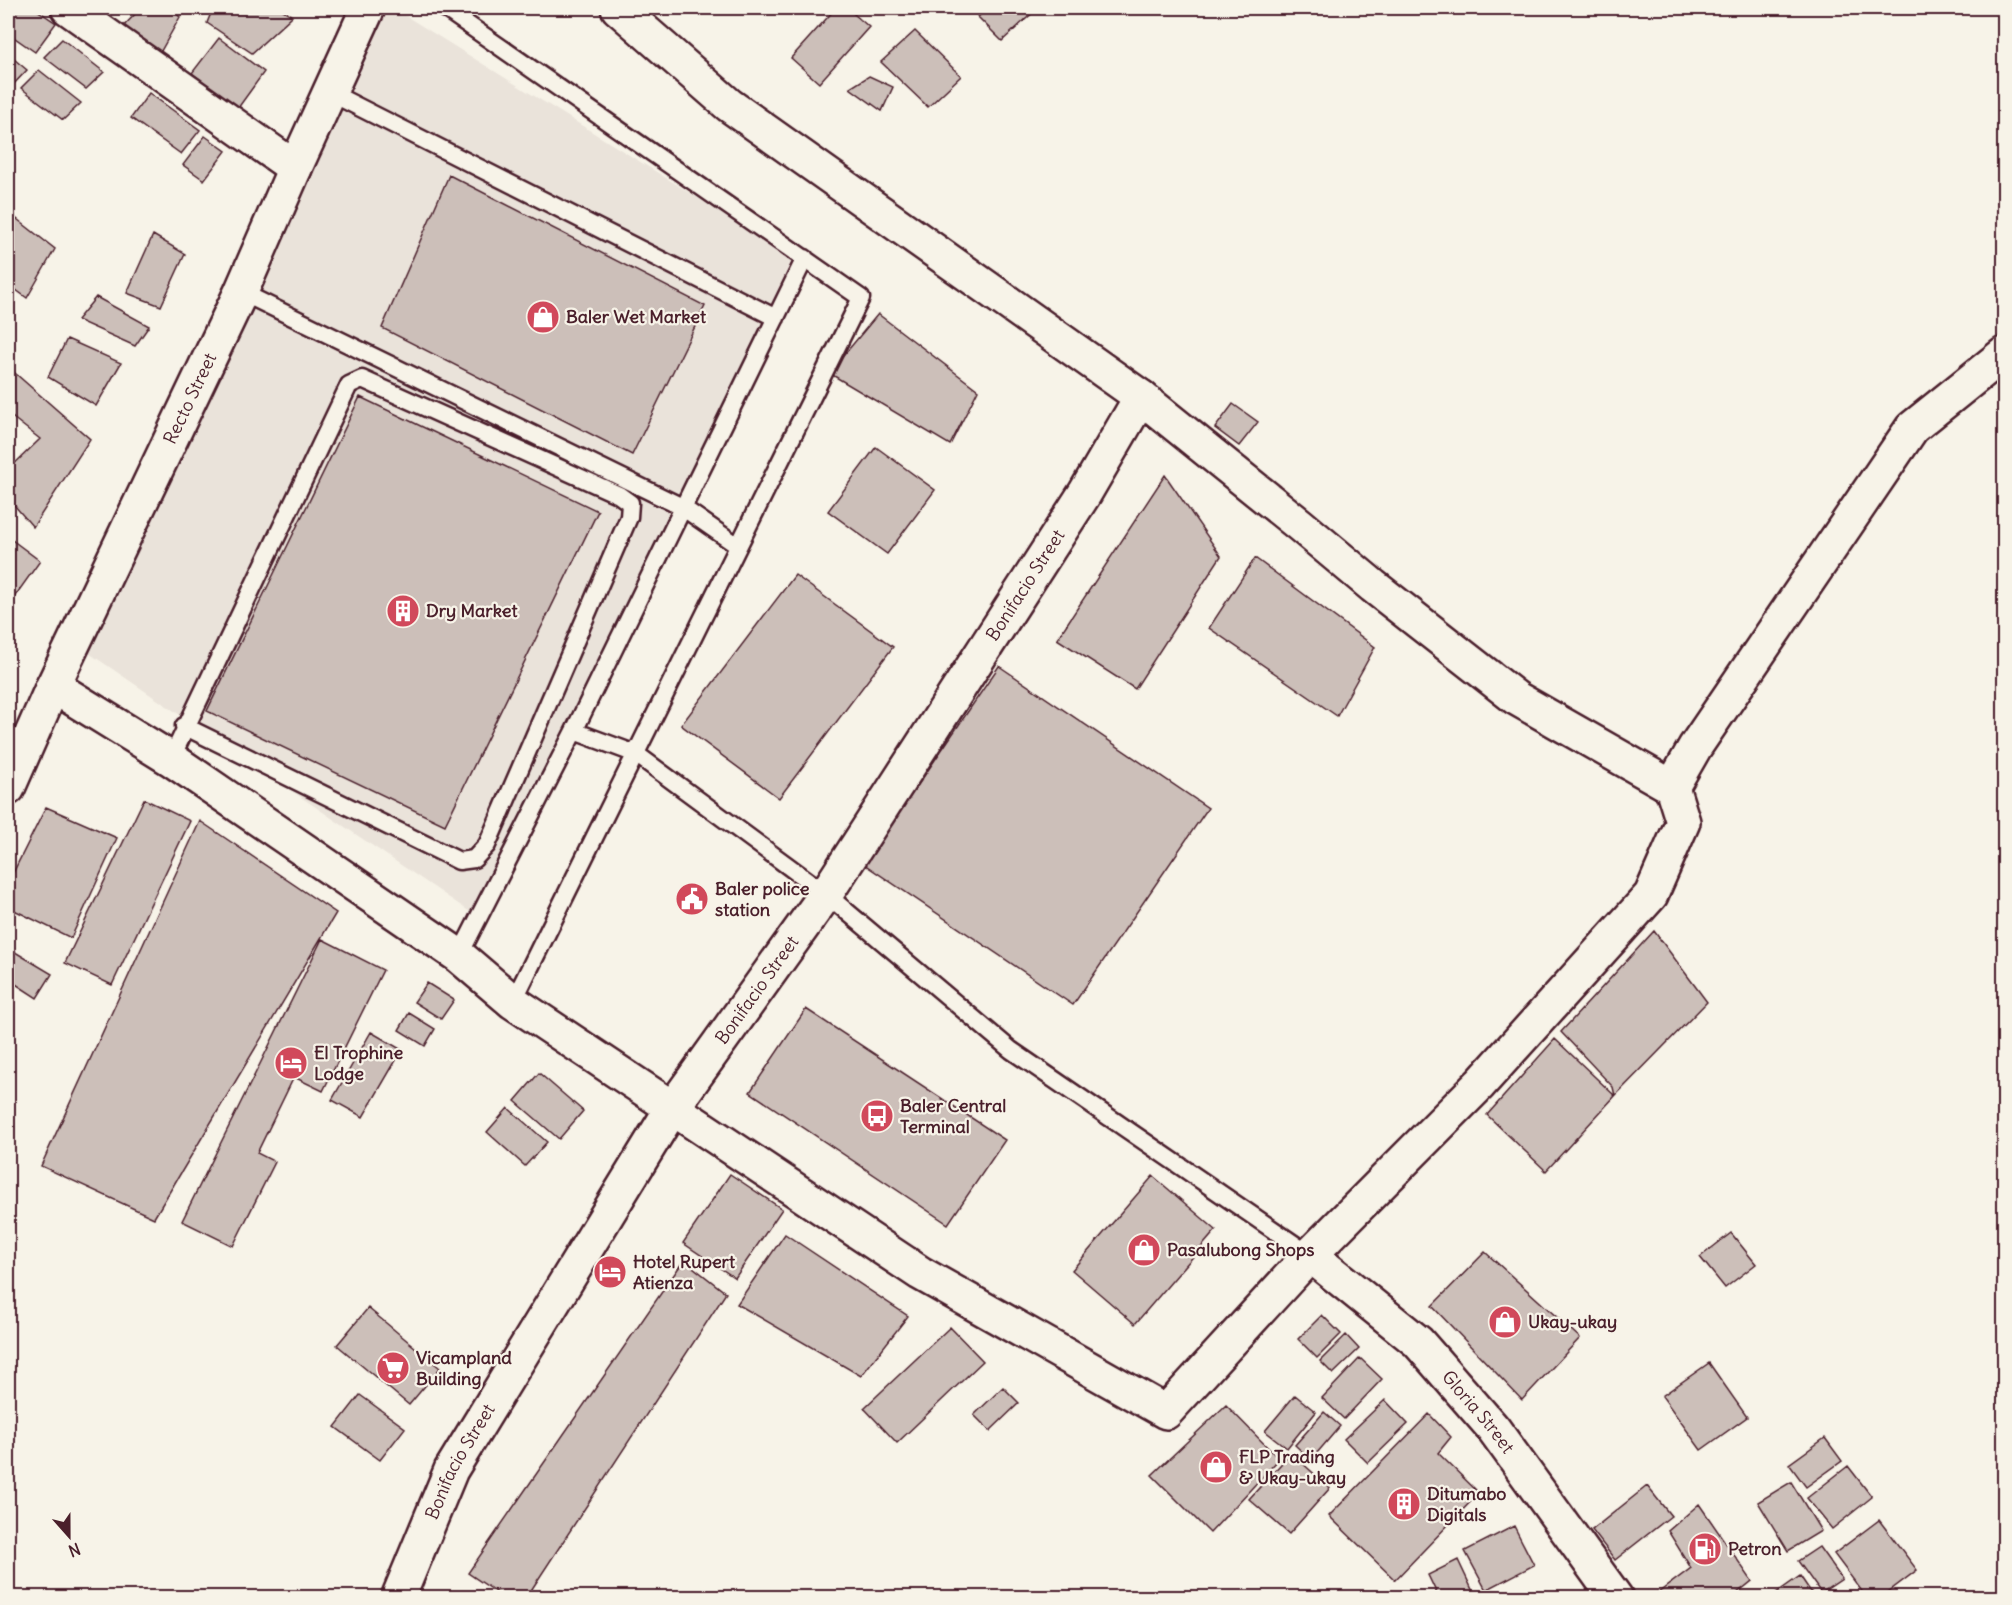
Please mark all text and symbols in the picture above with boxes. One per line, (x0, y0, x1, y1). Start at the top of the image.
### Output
shop icon: Baler Wet Market (525, 299, 561, 335)
place label: Baler Wet Market (566, 305, 707, 328)
street label: Recto Street (158, 349, 221, 448)
street label: Bonifacio Street (981, 525, 1069, 645)
building icon: Dry Market (385, 593, 421, 629)
place label: Dry Market (426, 599, 518, 622)
place label: Baler police station (715, 877, 810, 921)
public building icon: Baler police station (674, 881, 710, 917)
street label: Bonifacio Street (710, 931, 803, 1049)
place label: El Trophine Lodge (314, 1041, 403, 1085)
hotel icon: El Trophine Lodge (273, 1045, 309, 1081)
place label: Baler Central Terminal (900, 1094, 1006, 1138)
bus stop icon: Baler Central Terminal (859, 1098, 895, 1134)
shop icon: Pasalubong Shops (1126, 1232, 1162, 1268)
place label: Pasalubong Shops (1167, 1238, 1314, 1261)
place label: Hotel Rupert Atienza (633, 1250, 736, 1294)
hotel icon: Hotel Rupert Atienza (592, 1254, 628, 1290)
shop icon: Ukay-ukay (1487, 1304, 1523, 1340)
place label: Ukay-ukay (1528, 1310, 1617, 1333)
place label: Vicampland Building (416, 1346, 512, 1390)
supermarket icon: Vicampland Building (375, 1350, 411, 1386)
street label: Gloria Street (1437, 1366, 1520, 1458)
street label: Bonifacio Street (420, 1399, 500, 1523)
place label: FLP Trading & Ukay-ukay (1239, 1445, 1346, 1489)
shop icon: FLP Trading & Ukay-ukay (1198, 1449, 1234, 1485)
place label: Ditumabo Digitals (1427, 1482, 1507, 1526)
building icon: Ditumabo Digitals (1386, 1486, 1422, 1522)
north arrow (39, 1506, 99, 1566)
fuel station icon: Petron (1687, 1531, 1723, 1567)
place label: Petron (1728, 1537, 1782, 1560)
text: N (66, 1539, 83, 1561)

